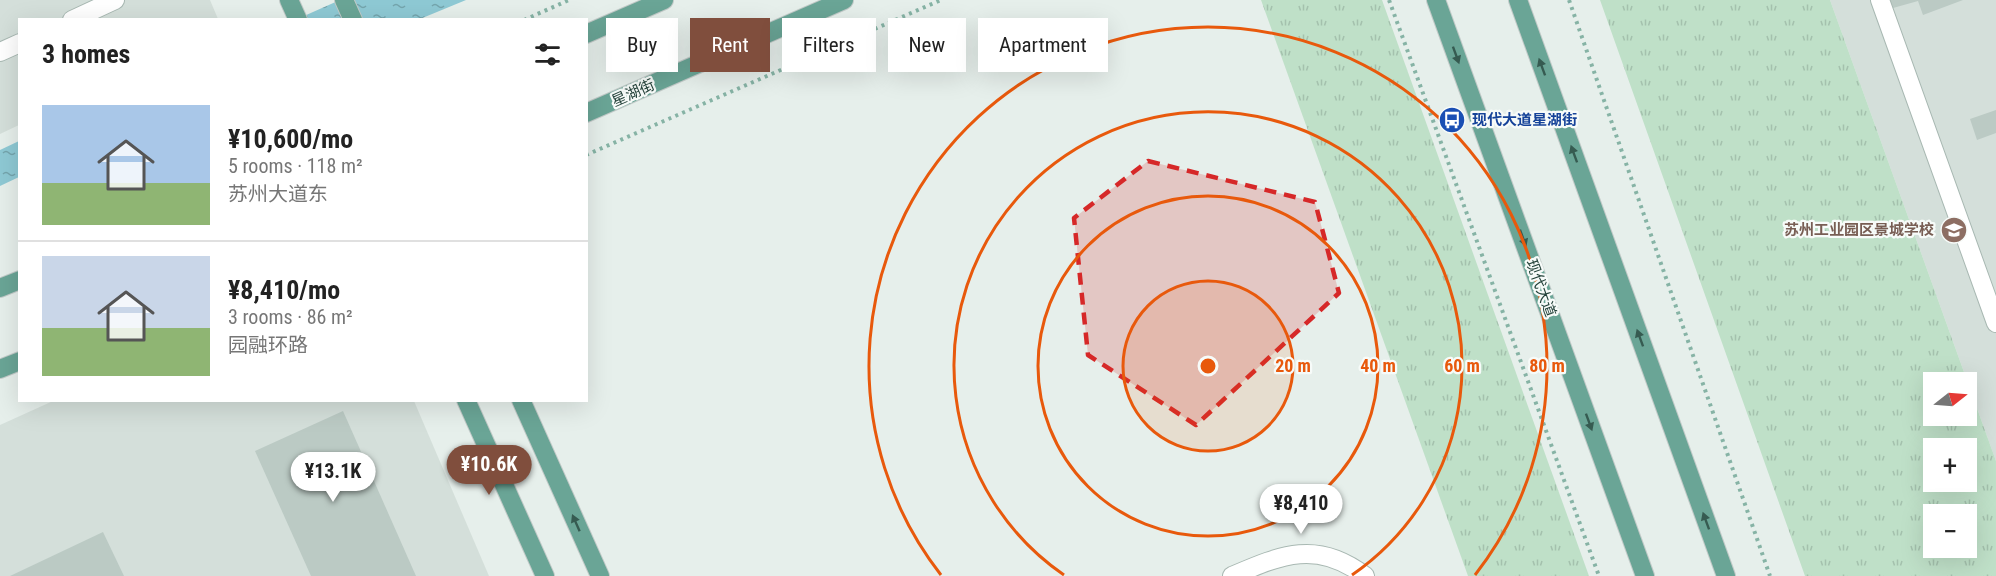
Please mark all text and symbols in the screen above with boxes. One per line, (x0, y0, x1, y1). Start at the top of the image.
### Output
chip: Buy (606, 18, 678, 72)
chip: Rent (690, 18, 770, 72)
chip: Filters (782, 18, 876, 72)
chip: New (888, 18, 966, 72)
chip: Apartment (978, 18, 1108, 72)
icon: filters (531, 38, 564, 71)
text: 3 homes (42, 39, 130, 69)
one-way arrow (1452, 46, 1462, 64)
one-way arrow (1537, 58, 1547, 76)
street label: 星湖街 (609, 76, 657, 110)
bus stop icon: 现代大道星湖街 (1437, 105, 1467, 135)
place label: 现代大道星湖街 (1472, 111, 1577, 129)
text: ¥10,600/mo (228, 124, 353, 154)
icon: home (90, 129, 162, 201)
one-way arrow (1568, 145, 1578, 163)
text: 5 rooms · 118 m² (228, 154, 363, 178)
text: 苏州大道东 (228, 182, 328, 206)
school or university icon: 苏州工业园区景城学校 (1939, 215, 1969, 245)
place label: 苏州工业园区景城学校 (1784, 221, 1934, 239)
one-way arrow (1518, 229, 1528, 247)
street label: 现代大道 (1522, 257, 1560, 319)
text: ¥8,410/mo (228, 275, 340, 305)
icon: home (90, 280, 162, 352)
text: 3 rooms · 86 m² (228, 305, 353, 329)
one-way arrow (1634, 328, 1644, 346)
text: 园融环路 (228, 333, 308, 357)
text: 20 m (1275, 355, 1311, 376)
text: 40 m (1360, 355, 1396, 376)
text: 60 m (1444, 355, 1480, 376)
text: 80 m (1529, 355, 1565, 376)
centre of rings (1198, 356, 1218, 376)
north arrow (1923, 372, 1977, 426)
map controls (1923, 372, 1977, 558)
one-way arrow (1585, 413, 1595, 431)
button: + (1923, 438, 1977, 492)
pin: ¥10.6K (440, 445, 538, 496)
pin: ¥13.1K (284, 452, 382, 503)
text: ¥10.6K (461, 452, 517, 476)
text: ¥13.1K (305, 459, 361, 483)
pin: ¥8,410 (1252, 484, 1350, 535)
text: ¥8,410 (1274, 491, 1328, 515)
button: − (1923, 504, 1977, 558)
one-way arrow (1700, 512, 1710, 530)
one-way arrow (571, 513, 581, 531)

